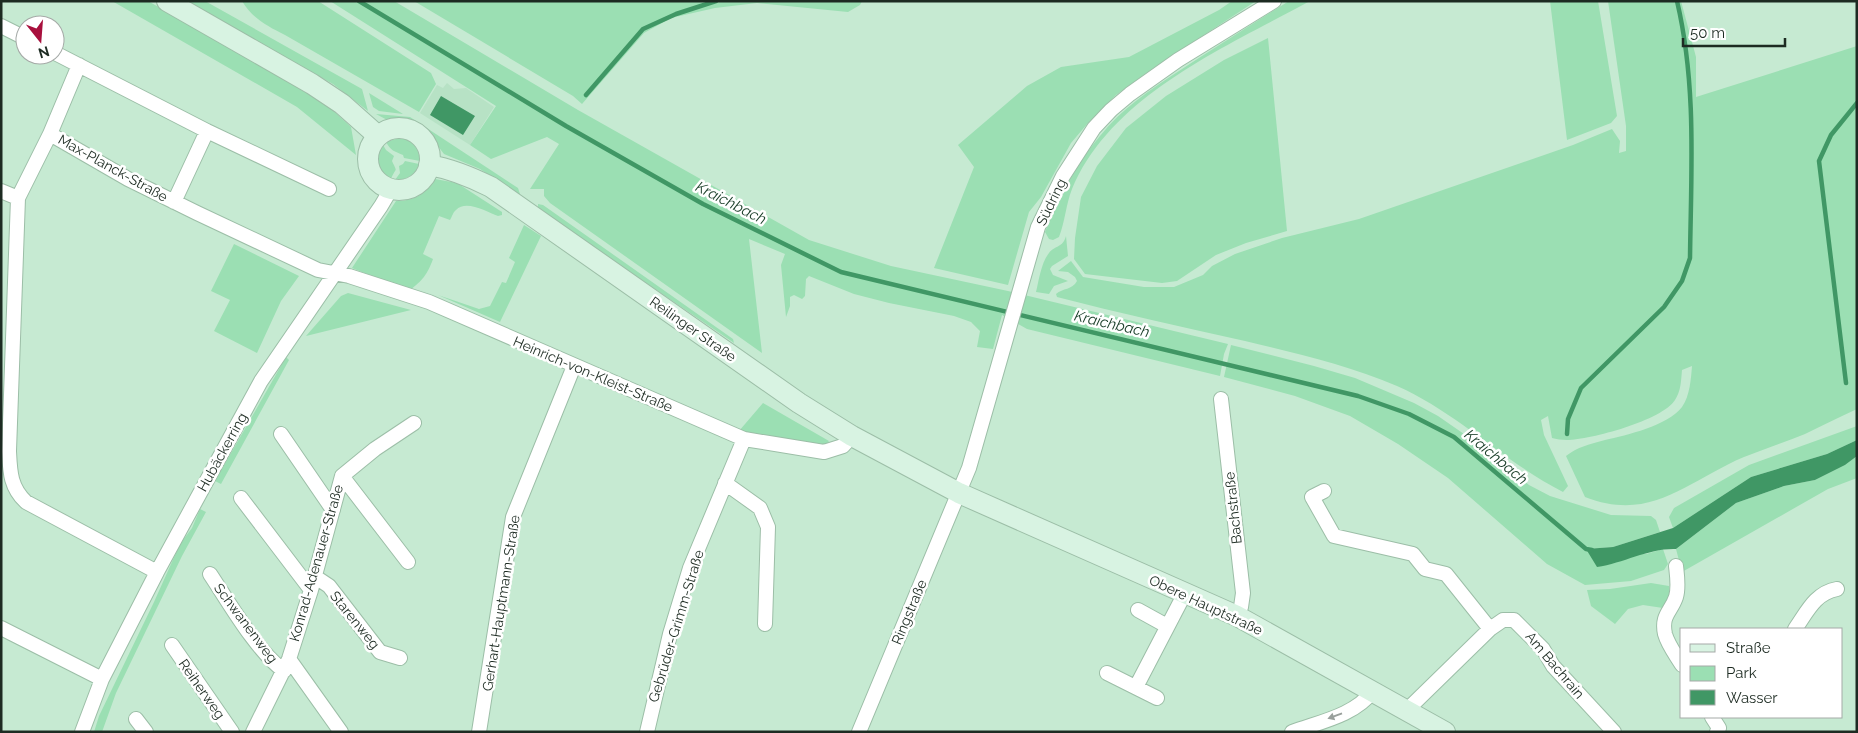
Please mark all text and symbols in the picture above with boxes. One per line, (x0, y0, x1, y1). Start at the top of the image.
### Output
north arrow (15, 15, 65, 65)
scale bar (1683, 15, 1786, 47)
text: 50 m (1690, 24, 1725, 42)
text: N (36, 43, 51, 62)
street label: Max-Planck-Straße (55, 131, 171, 205)
street label: Südring (1033, 176, 1069, 228)
water label: Kraichbach (693, 178, 769, 228)
street label: Reilinger Straße (647, 293, 739, 365)
water label: Kraichbach (1073, 307, 1151, 341)
street label: Heinrich-von-Kleist-Straße (511, 333, 675, 415)
street label: Hubäckerring (194, 410, 250, 494)
water label: Kraichbach (1461, 425, 1531, 489)
street label: Bachstraße (1221, 471, 1245, 545)
street label: Konrad-Adenauer-Straße (286, 483, 346, 643)
street label: Gerhart-Hauptmann-Straße (479, 514, 523, 692)
street label: Gebrüder-Grimm-Straße (645, 548, 707, 704)
street label: Obere Hauptstraße (1147, 572, 1265, 638)
street label: Ringstraße (888, 577, 930, 647)
street label: Schwanenweg (211, 580, 281, 666)
street label: Starenweg (327, 588, 383, 652)
street label: Am Bachrain (1522, 628, 1588, 702)
legend (1680, 628, 1843, 718)
text: Straße (1726, 639, 1771, 657)
street label: Reiherweg (176, 656, 228, 722)
text: Park (1726, 664, 1757, 682)
text: Wasser (1726, 689, 1778, 707)
one-way arrow (1327, 712, 1342, 720)

